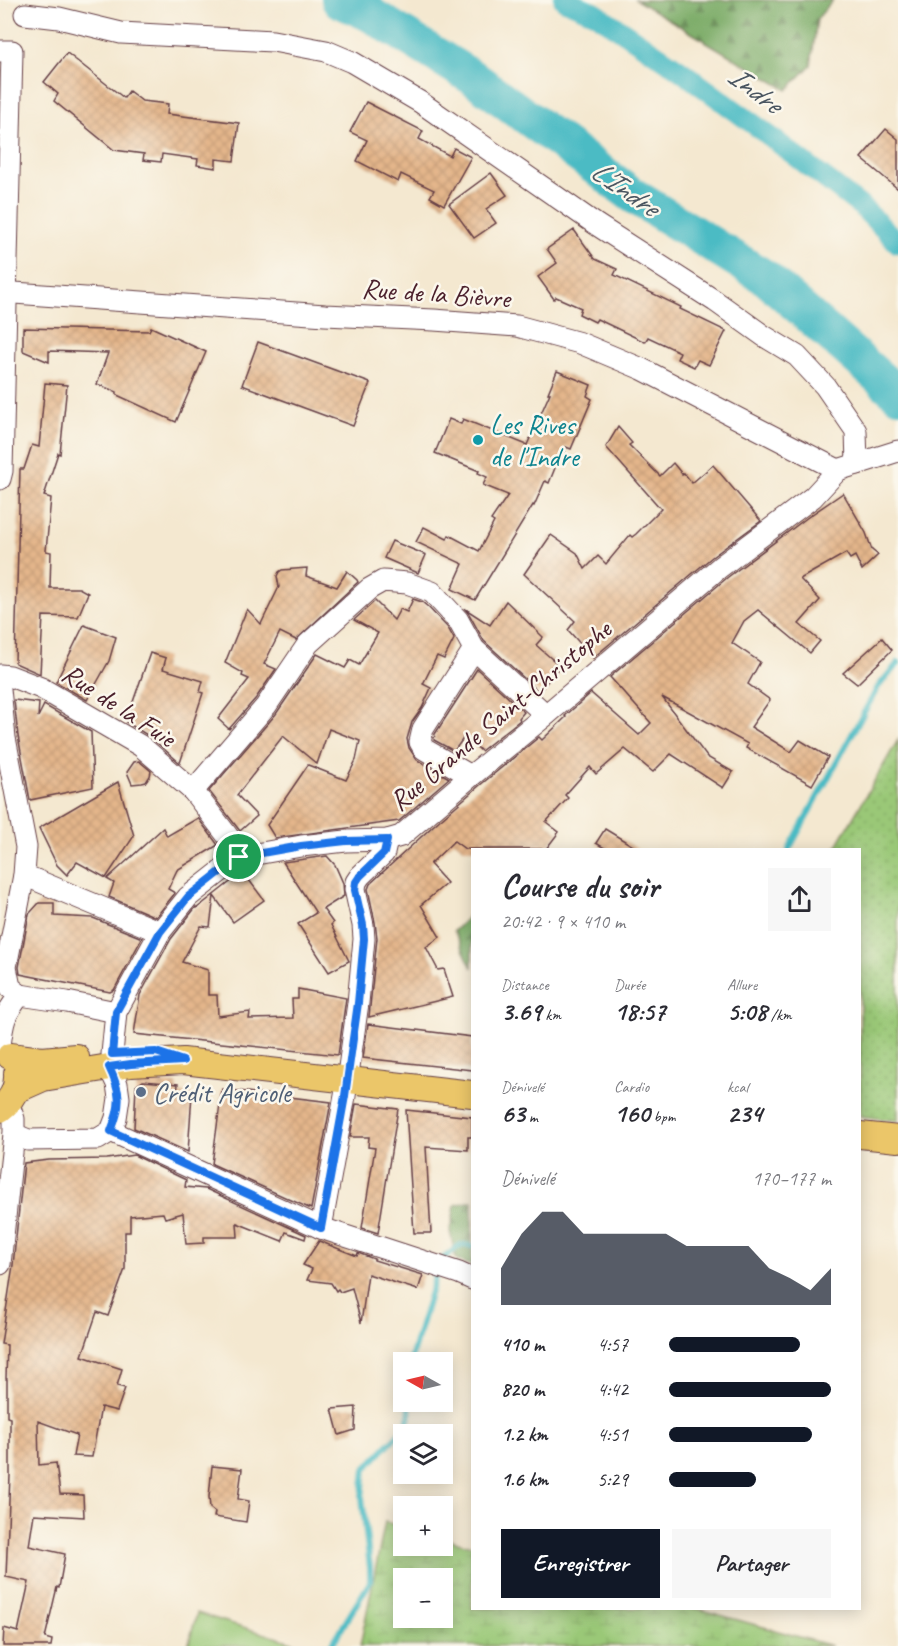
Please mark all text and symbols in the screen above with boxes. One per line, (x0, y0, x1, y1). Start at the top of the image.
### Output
water label: Indre (721, 57, 793, 124)
water label: L'Indre (584, 151, 670, 227)
street label: Rue de la Bièvre (361, 270, 513, 316)
place label: Les Rives de l'Indre (490, 407, 580, 474)
marker: Les Rives de l'Indre (471, 433, 485, 447)
street label: Rue Grande Saint-Christophe (382, 611, 620, 818)
street label: Rue de la Fuie (56, 655, 184, 756)
pin (213, 831, 264, 882)
icon: arrive (222, 840, 255, 873)
text: Course du soir (501, 865, 659, 907)
button: share (768, 868, 831, 931)
text: 20:42 · 9 × 410 m (501, 909, 625, 934)
text: Distance (501, 975, 549, 995)
text: Durée (614, 975, 645, 995)
text: Allure (727, 975, 757, 995)
text: 3.69 (501, 995, 541, 1028)
text: 18:57 (614, 995, 665, 1028)
text: 5:08 (727, 995, 767, 1028)
text: km (541, 1005, 561, 1025)
text: /km (767, 1005, 792, 1025)
place label: Crédit Agricole (153, 1075, 292, 1110)
text: Dénivelé (501, 1077, 544, 1097)
text: Cardio (614, 1077, 649, 1097)
text: kcal (727, 1077, 748, 1097)
marker: Crédit Agricole (134, 1085, 148, 1099)
text: 63 (501, 1097, 525, 1130)
text: 160 (614, 1097, 650, 1130)
text: 234 (727, 1097, 762, 1130)
text: m (525, 1107, 538, 1127)
text: bpm (650, 1107, 676, 1127)
text: Dénivelé (501, 1166, 555, 1191)
text: 170–177 m (752, 1166, 831, 1191)
text: 410 m (501, 1332, 544, 1357)
text: 4:57 (597, 1332, 628, 1357)
north arrow (393, 1352, 453, 1412)
map controls (393, 1352, 453, 1628)
text: 820 m (501, 1377, 544, 1402)
text: 4:42 (597, 1377, 628, 1402)
text: 1.2 km (501, 1422, 548, 1447)
text: 4:51 (597, 1422, 628, 1447)
button: layers (393, 1424, 453, 1484)
text: 1.6 km (501, 1467, 548, 1492)
text: 5:29 (597, 1467, 628, 1492)
button: + (393, 1496, 453, 1556)
button: Enregistrer (501, 1529, 660, 1598)
button: Partager (672, 1529, 831, 1598)
button: − (393, 1568, 453, 1628)

